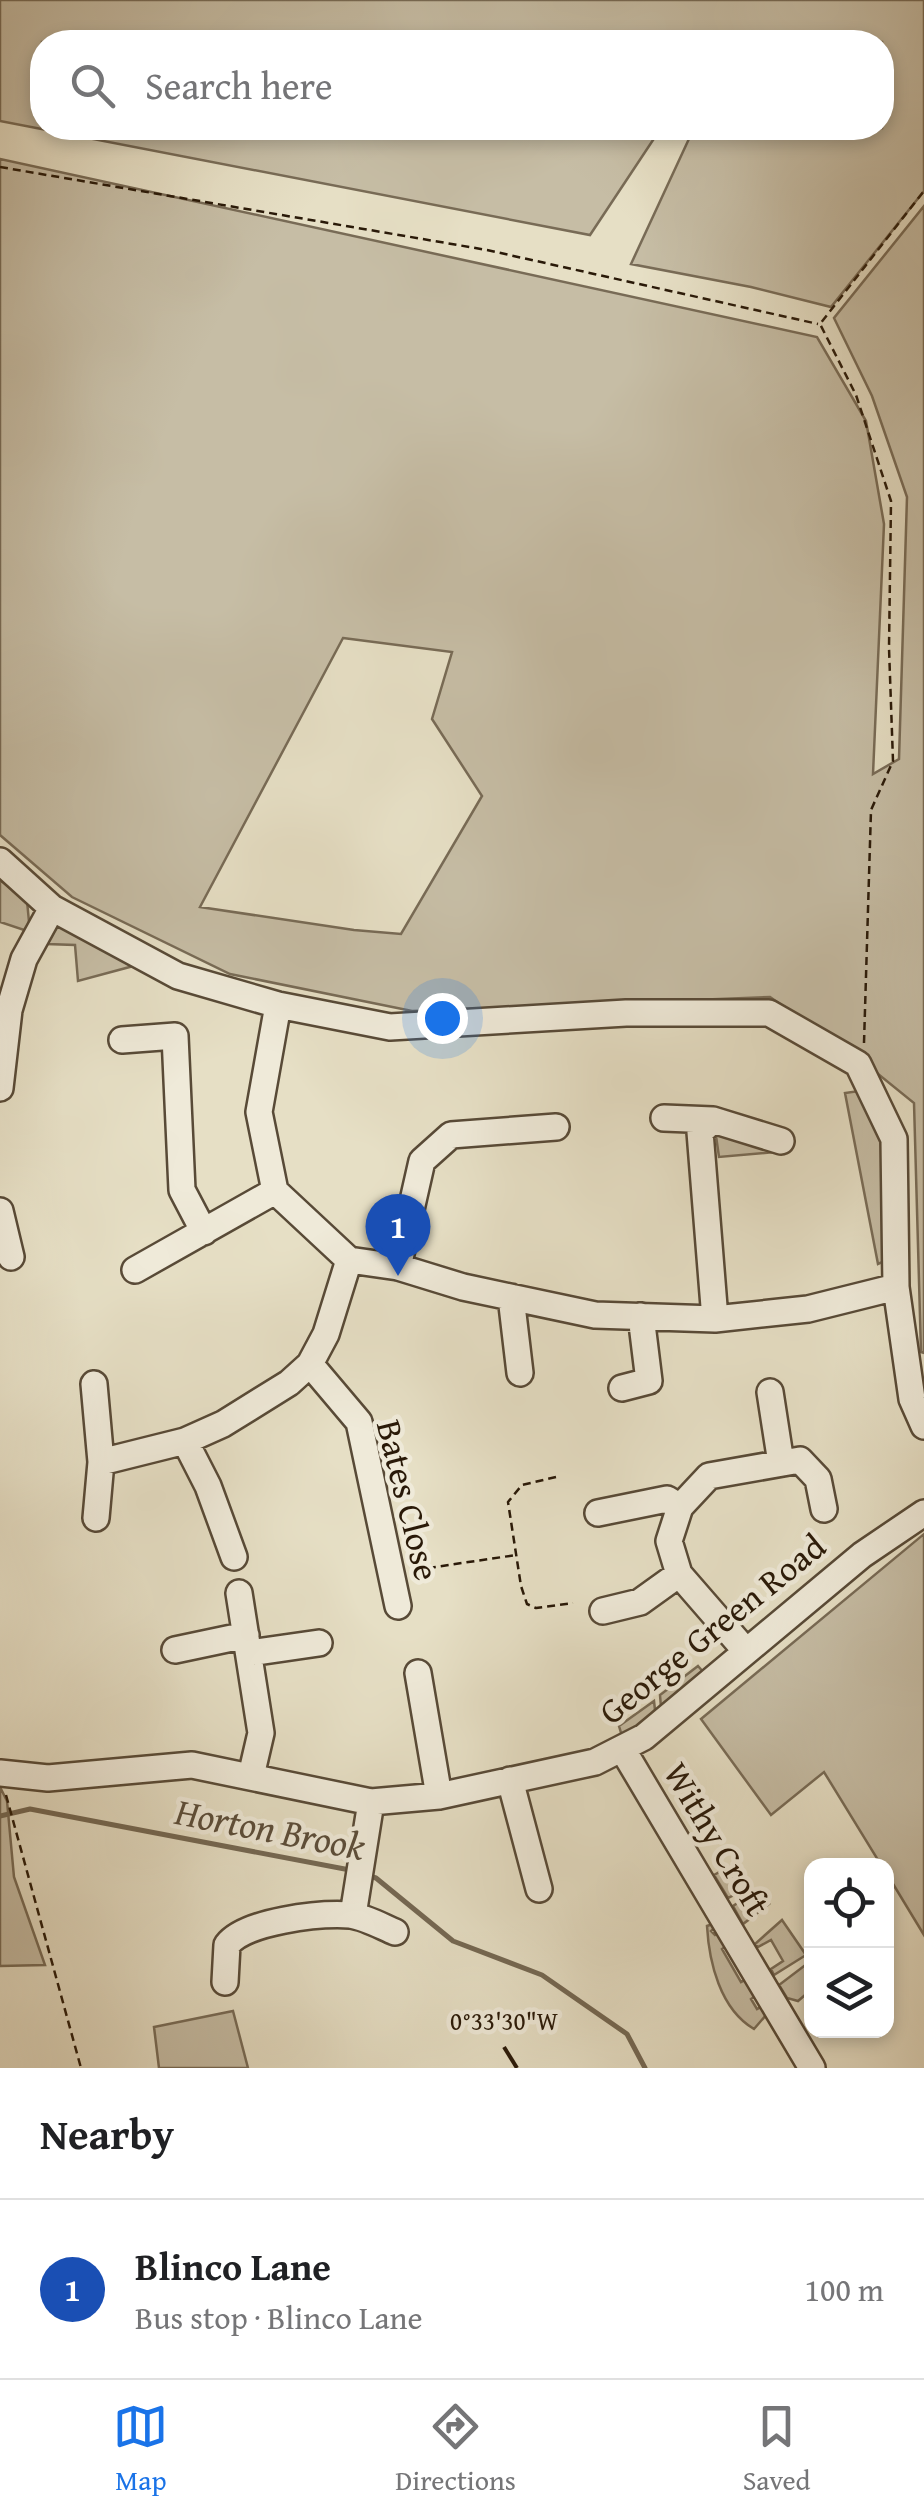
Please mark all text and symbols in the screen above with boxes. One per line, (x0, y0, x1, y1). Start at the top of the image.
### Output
search box (30, 30, 894, 140)
text: Search here (145, 57, 333, 113)
icon: search (65, 58, 120, 113)
your location (417, 993, 468, 1044)
pin: 1 (366, 1194, 430, 1276)
street label: Bates Close (364, 1414, 453, 1586)
street label: George Green Road (587, 1521, 836, 1736)
street label: Withy Croft (652, 1752, 783, 1925)
water label: Horton Brook (170, 1782, 370, 1874)
map controls (804, 1858, 894, 2038)
button: locate (804, 1858, 894, 1948)
button: layers (804, 1948, 894, 2038)
text: 0°33'30"W (450, 2003, 558, 2039)
text: Nearby (40, 2103, 174, 2164)
text: Blinco Lane (135, 2238, 331, 2294)
text: 1 (64, 2266, 81, 2313)
text: 100 m (805, 2266, 884, 2313)
text: Bus stop · Blinco Lane (135, 2294, 423, 2341)
tab: Map (113, 2399, 168, 2500)
tab: Directions (395, 2399, 516, 2500)
tab: Saved (743, 2399, 811, 2500)

